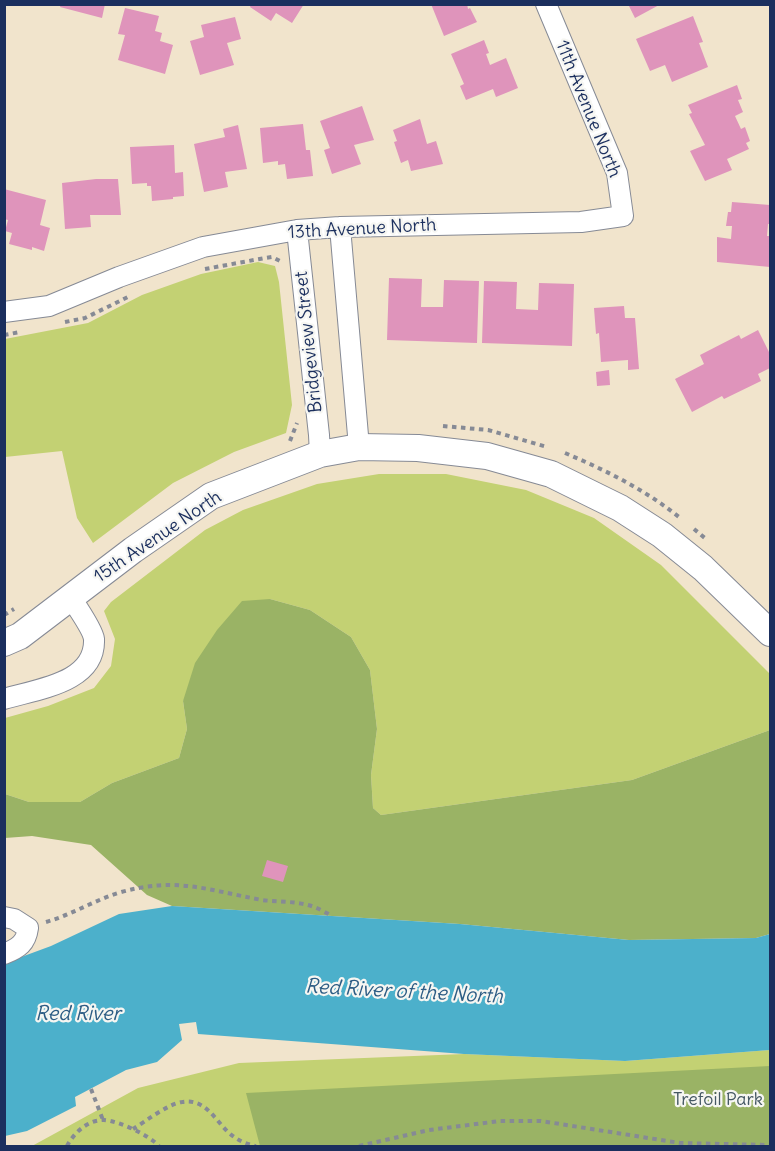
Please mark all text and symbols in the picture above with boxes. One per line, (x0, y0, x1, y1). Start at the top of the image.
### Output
street label: 11th Avenue North (551, 37, 625, 181)
street label: 13th Avenue North (287, 214, 437, 244)
street label: Bridgeview Street (291, 270, 327, 414)
street label: 15th Avenue North (90, 486, 226, 588)
water label: Red River of the North (305, 975, 503, 1009)
water label: Red River (35, 1002, 121, 1026)
park label: Trefoil Park (673, 1089, 763, 1111)

